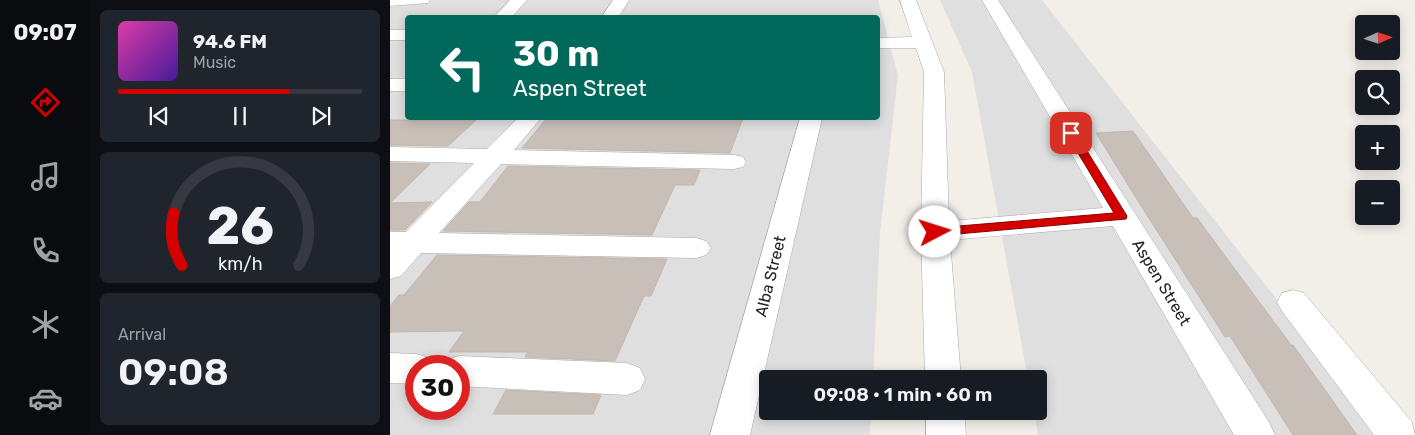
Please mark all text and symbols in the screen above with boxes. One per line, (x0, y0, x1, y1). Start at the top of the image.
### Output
north arrow (1355, 15, 1400, 60)
map controls (1355, 15, 1400, 225)
text: 09:07 (13, 19, 77, 46)
text: 94.6 FM (193, 30, 267, 53)
text: 30 m (513, 33, 599, 75)
icon: left (430, 35, 495, 100)
text: Music (193, 53, 236, 72)
button: search (1355, 70, 1400, 115)
text: Aspen Street (513, 75, 647, 102)
icon: directions (28, 85, 63, 120)
icon: previous (145, 102, 173, 130)
icon: pause (226, 102, 254, 130)
icon: next (307, 102, 335, 130)
pin (1050, 112, 1092, 154)
icon: arrive (1057, 119, 1085, 147)
button: + (1355, 125, 1400, 170)
icon: music (28, 159, 63, 194)
button: − (1355, 180, 1400, 225)
text: 26 (206, 195, 274, 257)
position arrow (908, 205, 960, 257)
icon: phone (28, 233, 63, 268)
street label: Alba Street (751, 233, 790, 319)
street label: Aspen Street (1128, 236, 1195, 329)
text: km/h (218, 253, 262, 274)
icon: climate (28, 307, 63, 342)
text: Arrival (118, 325, 166, 344)
text: 09:08 (118, 349, 229, 395)
speed limit sign: 30 (405, 355, 470, 420)
icon: car (28, 381, 63, 416)
text: 09:08 · 1 min · 60 m (814, 383, 992, 406)

